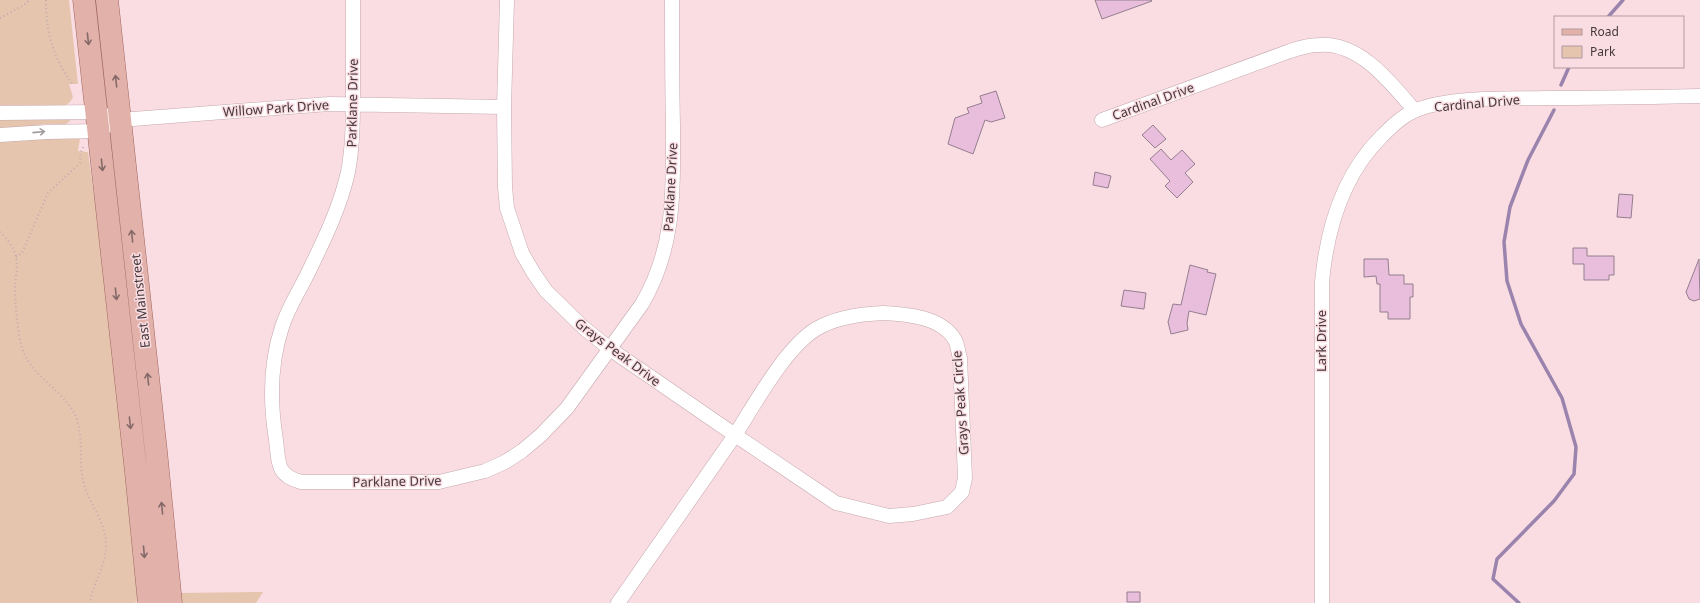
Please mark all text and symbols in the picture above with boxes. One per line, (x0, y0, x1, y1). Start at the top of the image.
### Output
legend (1554, 16, 1684, 68)
text: Road (1590, 23, 1619, 40)
one-way arrow (84, 32, 92, 45)
text: Park (1590, 43, 1616, 60)
street label: Parklane Drive (342, 58, 362, 148)
one-way arrow (112, 75, 120, 88)
street label: Cardinal Drive (1109, 78, 1197, 124)
street label: Cardinal Drive (1433, 90, 1521, 116)
street label: Willow Park Drive (222, 95, 330, 121)
one-way arrow (32, 129, 45, 136)
street label: Parklane Drive (659, 142, 681, 232)
one-way arrow (98, 158, 106, 171)
one-way arrow (129, 230, 136, 243)
street label: East Mainstreet (126, 253, 154, 349)
one-way arrow (113, 287, 120, 300)
street label: Lark Drive (1312, 310, 1330, 372)
street label: Grays Peak Drive (571, 314, 665, 390)
street label: Grays Peak Circle (947, 350, 973, 456)
one-way arrow (145, 373, 152, 386)
one-way arrow (127, 416, 134, 429)
street label: Parklane Drive (352, 471, 442, 491)
one-way arrow (159, 502, 166, 515)
one-way arrow (140, 546, 148, 559)

